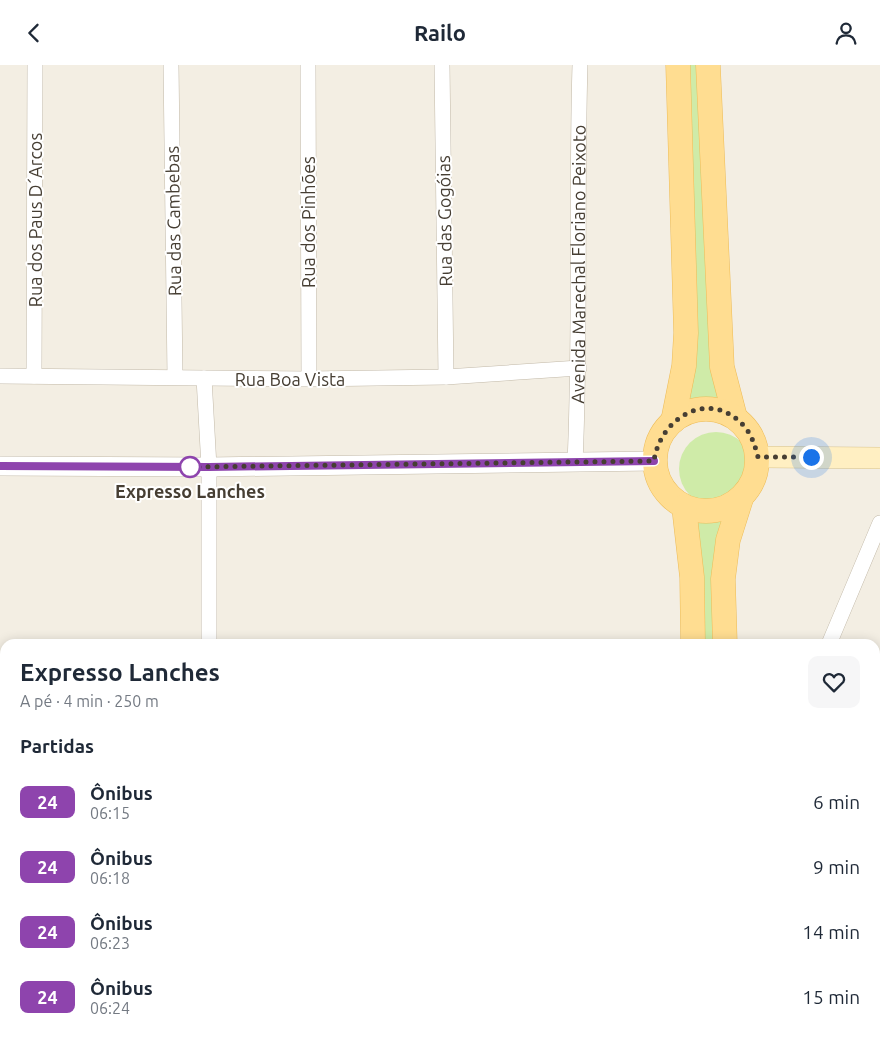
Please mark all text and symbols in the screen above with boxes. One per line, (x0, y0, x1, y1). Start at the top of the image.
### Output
icon: back (20, 19, 48, 47)
icon: person (832, 19, 860, 47)
text: Railo (414, 20, 466, 45)
street label: Avenida Marechal Floriano Peixoto (567, 124, 589, 404)
street label: Rua dos Paus D´Arcos (25, 133, 45, 307)
street label: Rua das Cambebas (162, 145, 184, 296)
street label: Rua das Gogóias (433, 155, 455, 287)
street label: Rua dos Pinhões (298, 156, 318, 288)
street label: Rua Boa Vista (235, 369, 345, 389)
your location (799, 445, 824, 470)
marker: Expresso Lanches (179, 456, 201, 478)
place label: Expresso Lanches (115, 481, 265, 501)
button: heart (808, 656, 860, 708)
text: Expresso Lanches (20, 659, 220, 686)
text: A pé · 4 min · 250 m (20, 692, 159, 710)
text: Partidas (20, 735, 94, 757)
text: Ônibus (90, 782, 153, 804)
text: 6 min (813, 791, 860, 813)
text: 24 (37, 792, 58, 812)
text: 06:15 (90, 804, 130, 822)
text: Ônibus (90, 847, 153, 869)
text: 9 min (813, 856, 860, 878)
text: 24 (37, 857, 58, 877)
text: 06:18 (90, 869, 130, 887)
text: Ônibus (90, 912, 153, 934)
text: 14 min (802, 921, 860, 943)
text: 24 (37, 922, 58, 942)
text: 06:23 (90, 934, 130, 952)
text: Ônibus (90, 977, 153, 999)
text: 15 min (802, 986, 860, 1008)
text: 24 (37, 987, 58, 1007)
text: 06:24 (90, 999, 130, 1017)

